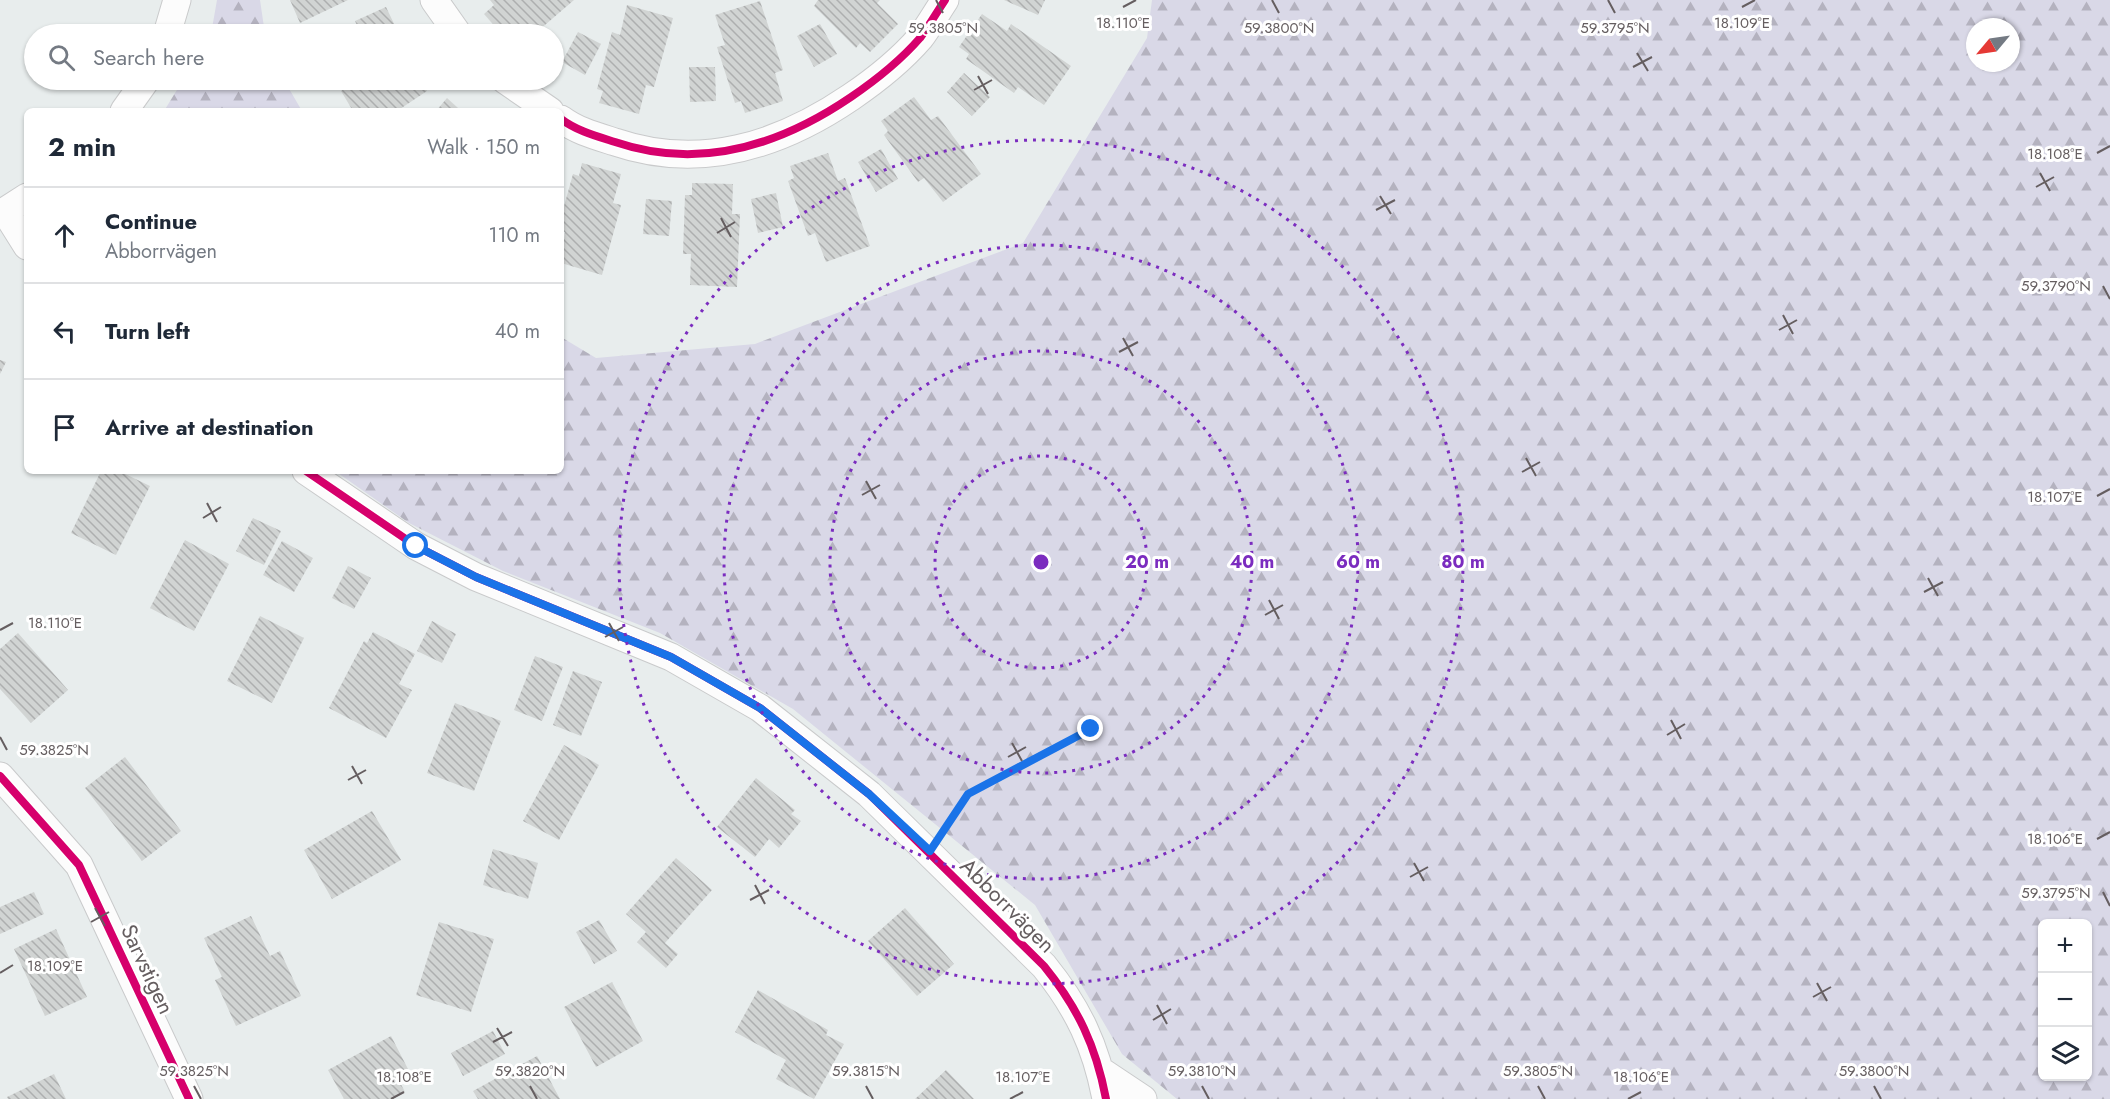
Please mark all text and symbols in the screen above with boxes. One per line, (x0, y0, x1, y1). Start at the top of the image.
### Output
text: 18.110°E (1096, 12, 1150, 34)
text: 18.109°E (1714, 12, 1770, 34)
text: 59.3805°N (908, 17, 978, 39)
text: 59.3800°N (1244, 17, 1314, 39)
text: 59.3795°N (1580, 17, 1650, 39)
north arrow (1966, 18, 2020, 72)
search box (24, 24, 564, 90)
icon: search (45, 41, 78, 74)
text: Search here (93, 41, 204, 73)
text: 2 min (48, 128, 116, 166)
text: Walk · 150 m (427, 133, 540, 162)
text: 18.108°E (2027, 143, 2083, 165)
text: Continue (105, 205, 197, 237)
icon: ahead (48, 219, 81, 252)
text: 110 m (488, 221, 540, 250)
text: Abborrvägen (105, 237, 217, 266)
text: 59.3790°N (2021, 275, 2091, 297)
icon: left (48, 315, 81, 348)
text: Turn left (105, 315, 190, 347)
text: 40 m (495, 317, 540, 346)
icon: arrive (48, 411, 81, 444)
text: Arrive at destination (105, 411, 314, 443)
text: 18.107°E (2027, 486, 2083, 508)
route start (402, 532, 428, 558)
text: 20 m (1125, 549, 1169, 575)
text: 40 m (1230, 549, 1274, 575)
text: 60 m (1336, 549, 1380, 575)
text: 80 m (1441, 549, 1485, 575)
centre of rings (1031, 552, 1051, 572)
text: 18.110°E (28, 612, 82, 634)
route end (1077, 715, 1103, 741)
text: 59.3825°N (19, 739, 89, 761)
text: 18.106°E (2027, 828, 2083, 850)
street label: Abborrvägen (953, 850, 1063, 960)
text: 59.3795°N (2021, 882, 2091, 904)
street label: Sarvstigen (113, 919, 183, 1019)
map controls (2038, 919, 2092, 1081)
button: + (2038, 919, 2092, 973)
text: 18.109°E (27, 955, 83, 977)
button: − (2038, 973, 2092, 1027)
button: layers (2038, 1027, 2092, 1081)
text: 59.3825°N (159, 1060, 229, 1082)
text: 59.3820°N (495, 1060, 565, 1082)
text: 59.3815°N (832, 1060, 900, 1082)
text: 59.3810°N (1168, 1060, 1236, 1082)
text: 59.3805°N (1503, 1060, 1573, 1082)
text: 59.3800°N (1839, 1060, 1909, 1082)
text: 18.108°E (376, 1066, 432, 1088)
text: 18.107°E (995, 1066, 1051, 1088)
text: 18.106°E (1613, 1066, 1669, 1088)

